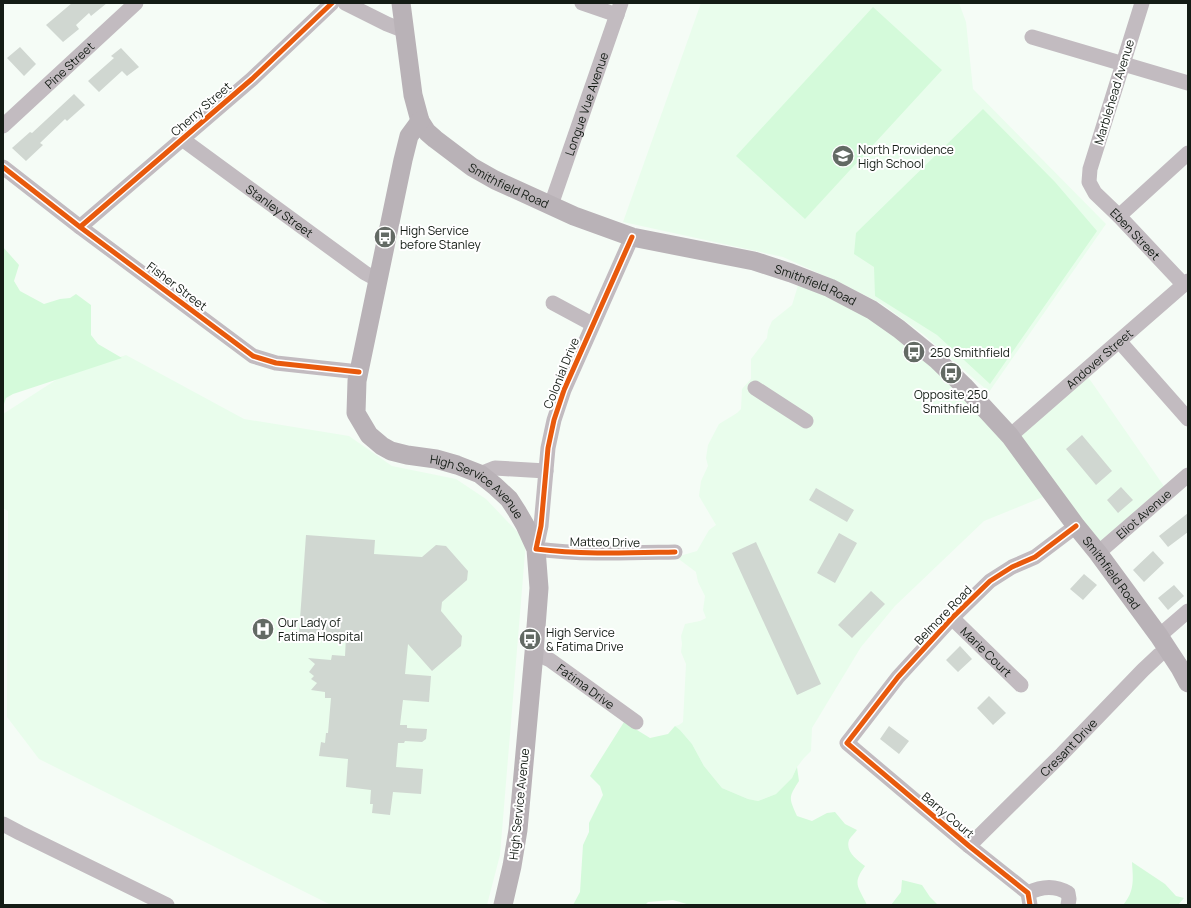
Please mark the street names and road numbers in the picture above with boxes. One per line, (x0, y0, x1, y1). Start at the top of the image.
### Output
street label: Marblehead Avenue (1090, 37, 1138, 147)
street label: Pine Street (41, 38, 98, 92)
street label: Longue Vue Avenue (560, 50, 612, 158)
street label: Cherry Street (167, 78, 235, 140)
street label: Smithfield Road (466, 158, 552, 212)
street label: Stanley Street (242, 180, 317, 241)
street label: Eben Street (1107, 204, 1164, 263)
street label: Fisher Street (143, 258, 211, 314)
street label: Smithfield Road (773, 260, 860, 309)
street label: Andover Street (1062, 325, 1136, 392)
street label: Colonial Drive (539, 335, 583, 411)
street label: High Service Avenue (429, 450, 528, 522)
street label: Eliot Avenue (1112, 485, 1175, 542)
street label: Smithfield Road (1079, 532, 1145, 613)
street label: Matteo Drive (570, 533, 640, 551)
street label: Belmore Road (910, 582, 976, 648)
street label: Marie Court (957, 623, 1016, 680)
street label: Fatima Drive (554, 659, 618, 713)
street label: Cresant Drive (1036, 714, 1101, 780)
street label: High Service Avenue (505, 747, 533, 861)
street label: Barry Court (918, 788, 978, 842)

